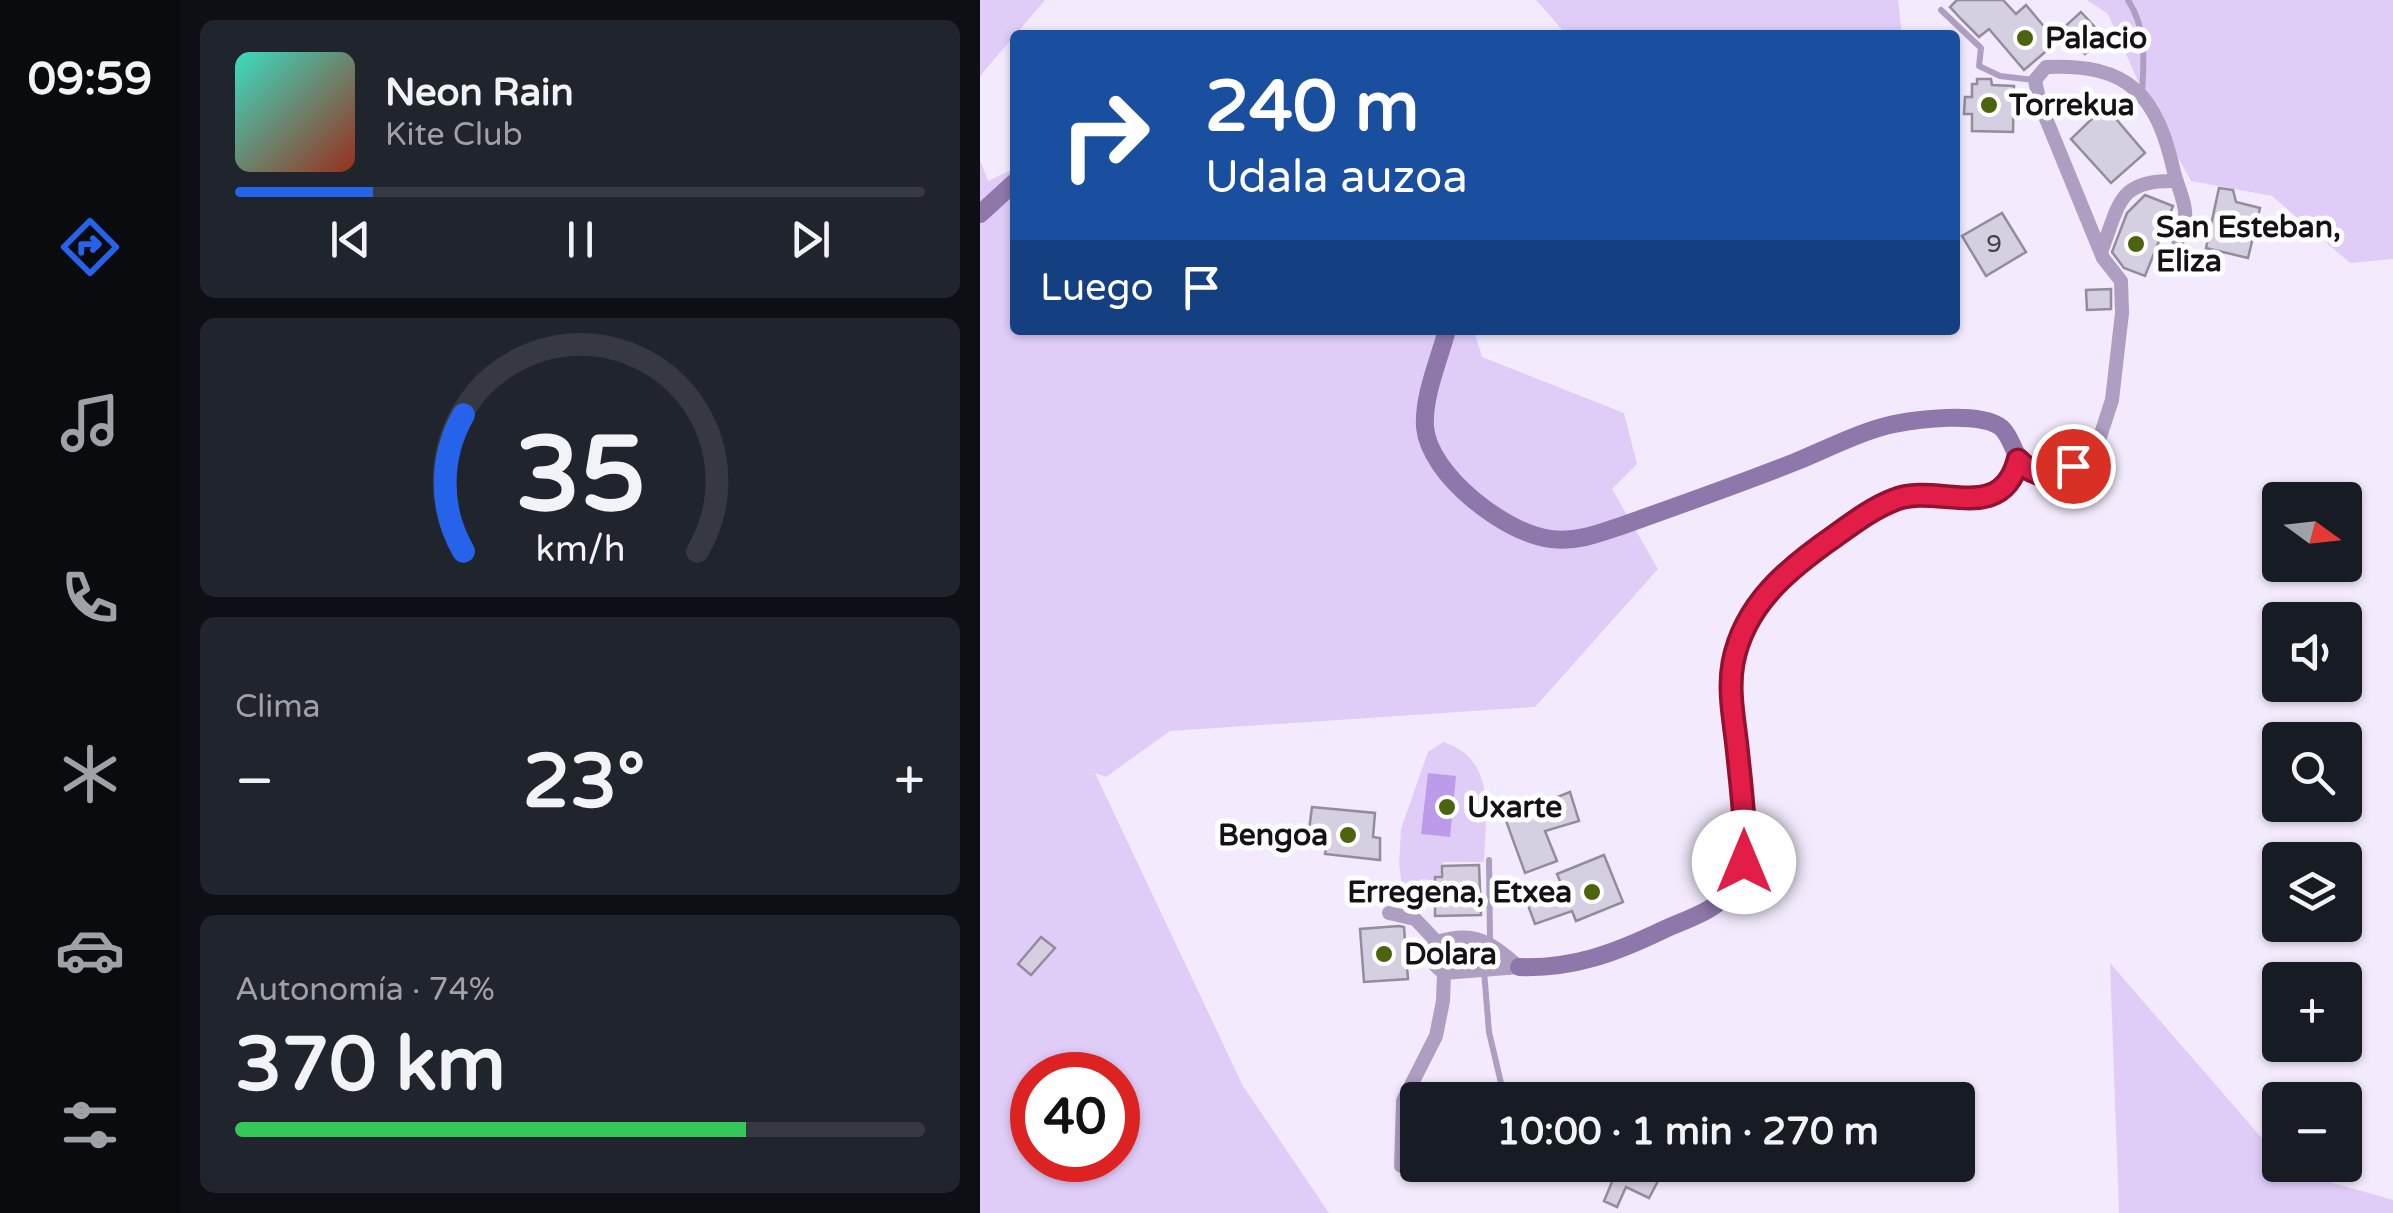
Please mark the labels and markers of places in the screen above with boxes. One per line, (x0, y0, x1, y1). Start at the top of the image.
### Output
place label: Palacio (2045, 20, 2147, 57)
marker: Palacio (2014, 27, 2036, 49)
place label: Torrekua (2008, 87, 2135, 124)
marker: Torrekua (1978, 94, 2000, 116)
place label: San Esteban, Eliza (2156, 209, 2341, 280)
marker: San Esteban, Eliza (2125, 233, 2147, 255)
pin (2031, 424, 2116, 509)
place label: Uxarte (1467, 789, 1562, 826)
marker: Uxarte (1436, 796, 1458, 818)
place label: Bengoa (1218, 817, 1328, 854)
marker: Bengoa (1337, 824, 1359, 846)
place label: Erregena, Etxea (1347, 874, 1572, 911)
marker: Erregena, Etxea (1581, 881, 1603, 903)
place label: Dolara (1404, 936, 1497, 973)
marker: Dolara (1373, 943, 1395, 965)

